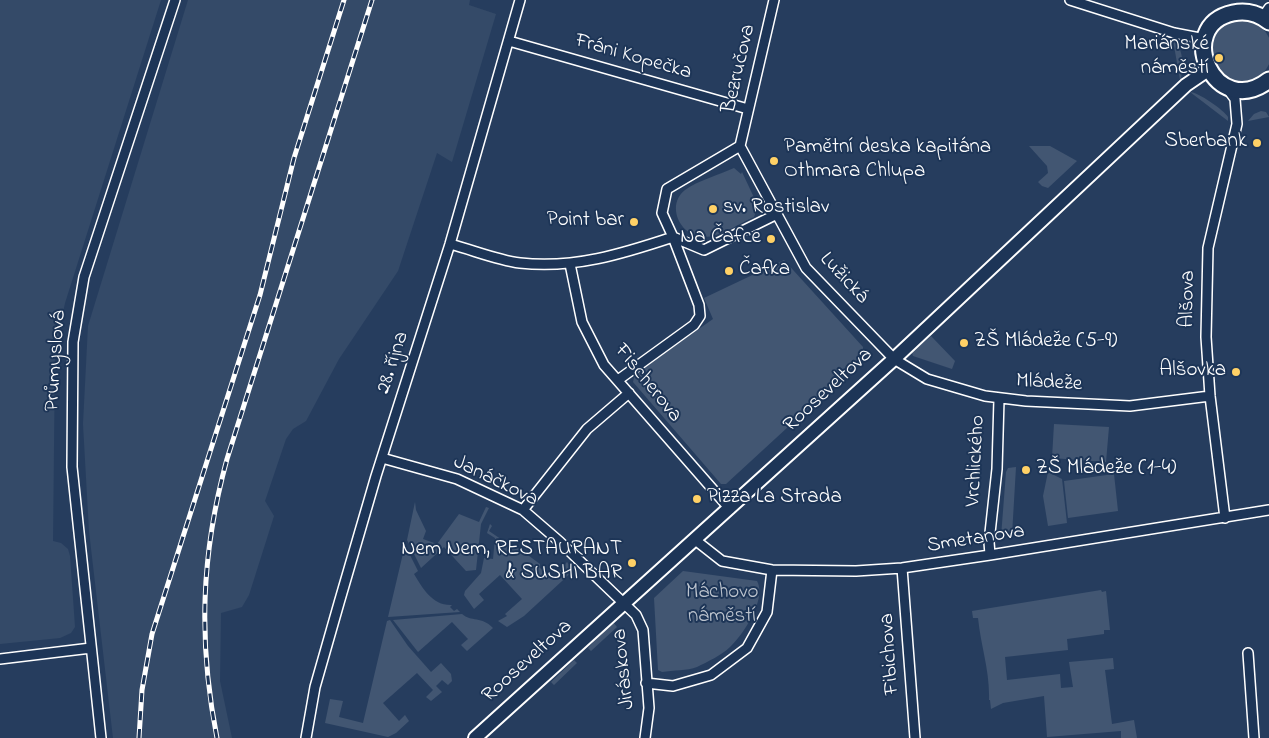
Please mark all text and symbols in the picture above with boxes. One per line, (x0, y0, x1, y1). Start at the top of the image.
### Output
street label: Bezručova (718, 22, 762, 116)
street label: Fráni Kopečka (572, 29, 694, 87)
place label: Mariánské náměstí (1124, 33, 1209, 83)
marker: Mariánské náměstí (1213, 52, 1225, 64)
place label: Sberbank (1165, 130, 1247, 156)
place label: Pamětní deska kapitána Othmara Chlupa (784, 136, 991, 186)
marker: Sberbank (1251, 137, 1263, 149)
marker: Pamětní deska kapitána Othmara Chlupa (768, 155, 780, 167)
place label: sv. Rostislav (723, 196, 829, 222)
marker: sv. Rostislav (707, 203, 719, 215)
place label: Point bar (547, 209, 624, 235)
marker: Point bar (628, 216, 640, 228)
place label: Na Čafce (680, 226, 761, 252)
marker: Na Čafce (765, 233, 777, 245)
street label: Lužická (813, 248, 873, 310)
place label: Čafka (739, 258, 790, 284)
marker: Čafka (723, 265, 735, 277)
street label: Alšova (1176, 270, 1202, 328)
street label: Průmyslová (41, 310, 73, 412)
street label: 28. října (372, 329, 416, 397)
place label: ZŠ Mládeže (5-9) (974, 330, 1117, 356)
marker: ZŠ Mládeže (5-9) (958, 337, 970, 349)
street label: Fischerova (608, 340, 686, 428)
street label: Rooseveltova (779, 343, 879, 439)
place label: Alšovka (1159, 359, 1226, 385)
marker: Alšovka (1230, 366, 1242, 378)
street label: Mládeže (1015, 370, 1083, 398)
street label: Vrchlického (962, 414, 992, 508)
street label: Janáčkova (448, 451, 542, 513)
place label: ZŠ Mládeže (1-4) (1036, 457, 1176, 483)
marker: ZŠ Mládeže (1-4) (1020, 464, 1032, 476)
place label: Pizza La Strada (707, 486, 842, 512)
marker: Pizza La Strada (691, 493, 703, 505)
street label: Smetanova (925, 520, 1027, 560)
place label: Nem Nem, RESTAURANT & SUSHI BAR (401, 538, 622, 588)
marker: Nem Nem, RESTAURANT & SUSHI BAR (626, 557, 638, 569)
park label: Máchovo náměstí (686, 581, 758, 631)
street label: Fibichova (876, 612, 906, 696)
street label: Rooseveltova (478, 615, 578, 709)
street label: Jiráskova (608, 627, 642, 711)

